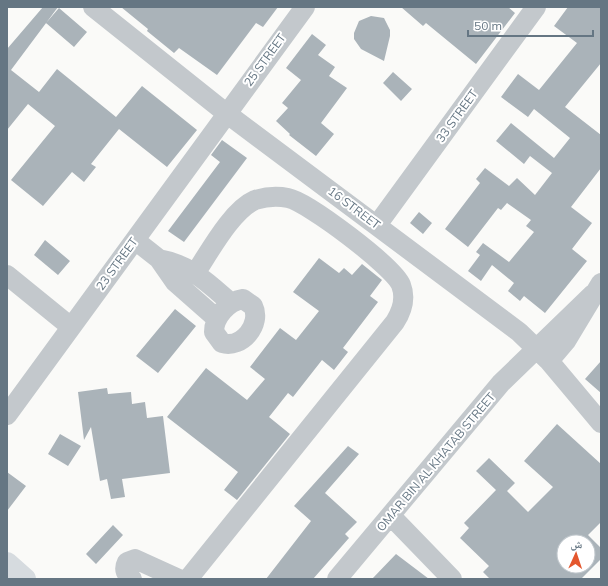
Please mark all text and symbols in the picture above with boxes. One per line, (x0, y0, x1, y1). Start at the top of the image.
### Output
scale bar (468, 12, 593, 38)
text: 50 m (474, 18, 502, 33)
street label: 25 STREET (240, 30, 289, 89)
street label: 33 STREET (432, 86, 481, 145)
street label: 16 STREET (325, 183, 384, 233)
street label: 23 STREET (92, 234, 141, 293)
street label: OMAR BIN AL KHATAB STREET (373, 389, 499, 534)
north arrow (556, 534, 596, 574)
text: ش (570, 537, 583, 552)

